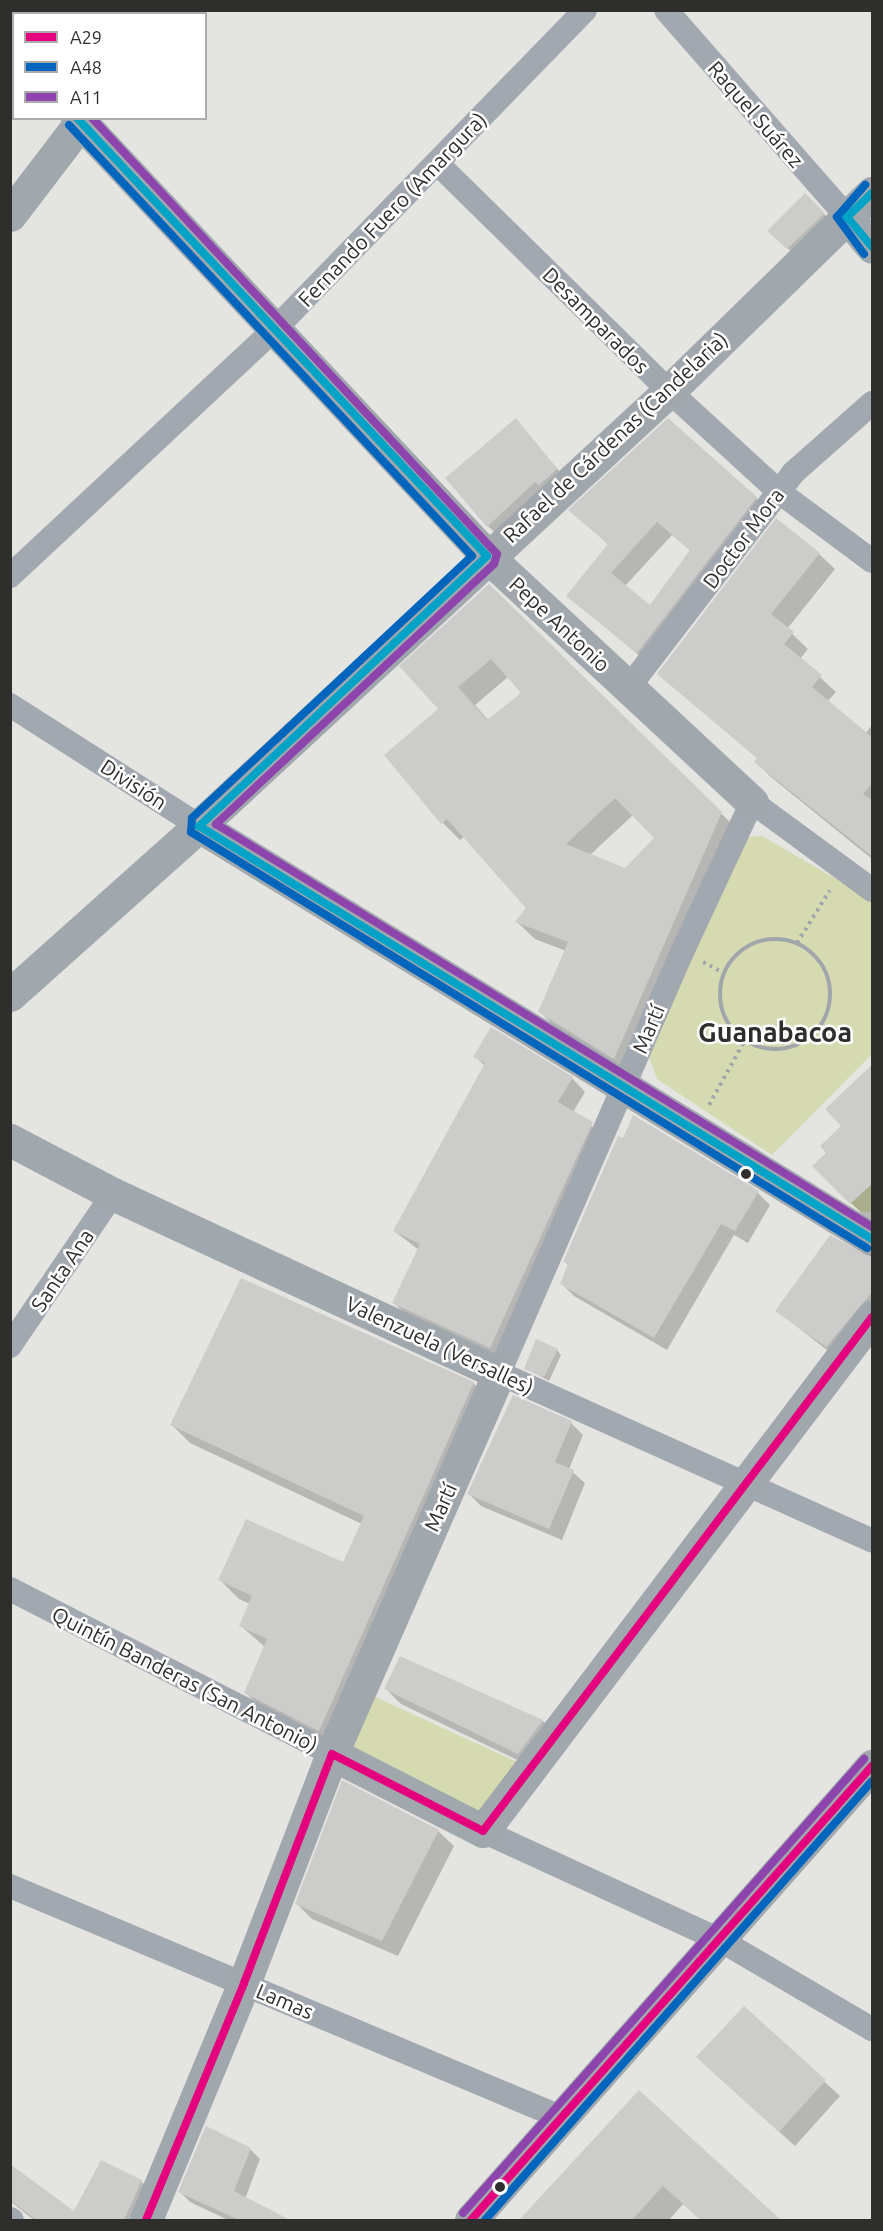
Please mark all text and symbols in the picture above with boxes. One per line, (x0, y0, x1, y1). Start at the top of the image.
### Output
legend (12, 12, 207, 120)
text: A29 (70, 27, 102, 47)
street label: Raquel Suárez (703, 56, 809, 172)
text: A48 (70, 57, 102, 77)
text: A11 (70, 87, 102, 107)
street label: Fernando Fuero (Amargura) (293, 107, 491, 311)
street label: Desamparados (538, 262, 654, 378)
street label: Rafael de Cárdenas (Candelaria) (498, 326, 732, 548)
street label: Doctor Mora (697, 483, 789, 593)
street label: Pepe Antonio (505, 571, 615, 677)
street label: División (96, 753, 172, 815)
street label: Martí (627, 1001, 669, 1057)
district label: Guanabacoa (698, 1017, 852, 1049)
unlabelled marker (740, 1168, 752, 1180)
street label: Santa Ana (25, 1224, 99, 1316)
street label: Valenzuela (Versalles) (342, 1290, 538, 1400)
street label: Martí (418, 1479, 462, 1535)
street label: Quintín Banderas (San Antonio) (48, 1601, 322, 1757)
street label: Lamas (253, 1978, 317, 2024)
unlabelled marker (494, 2181, 506, 2193)

